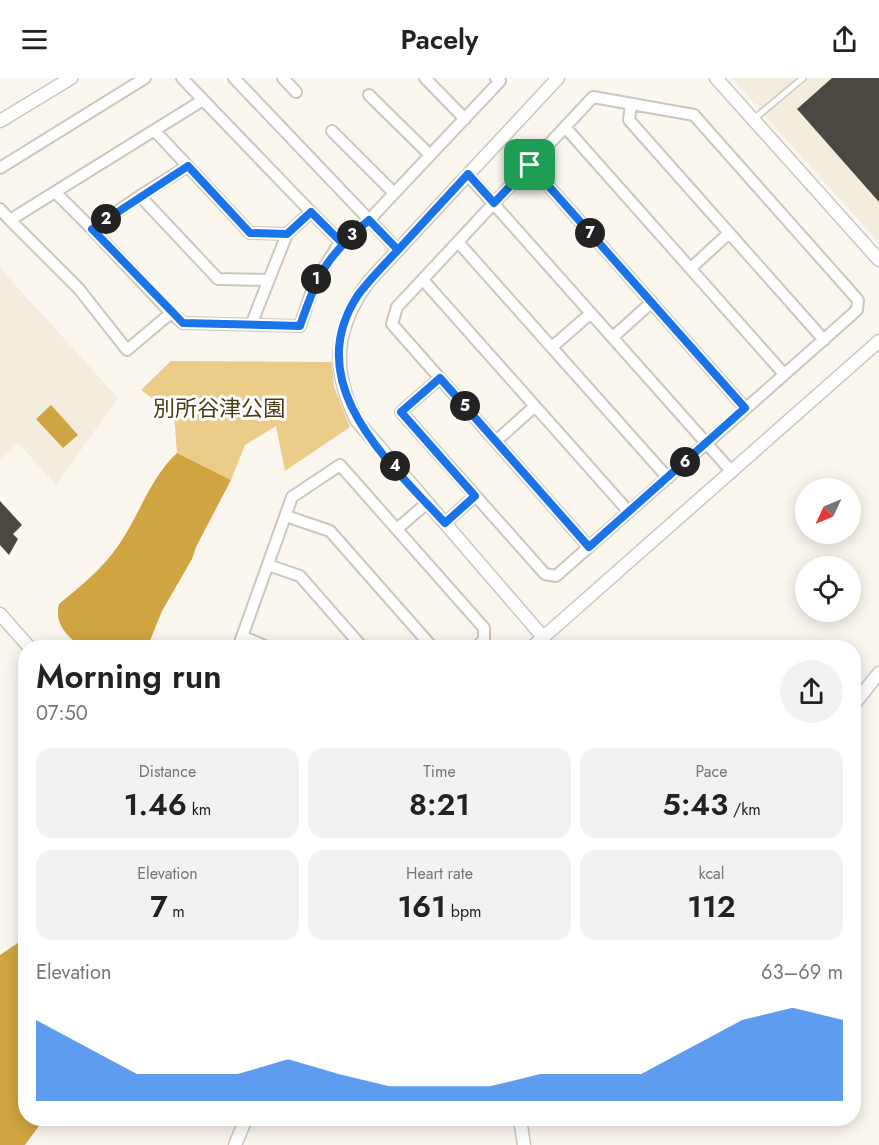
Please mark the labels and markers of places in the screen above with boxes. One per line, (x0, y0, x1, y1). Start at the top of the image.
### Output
pin (504, 139, 555, 190)
pin: 2 (91, 204, 121, 234)
pin: 7 (575, 218, 605, 248)
pin: 3 (337, 220, 367, 250)
pin: 1 (301, 264, 331, 294)
pin: 5 (450, 391, 480, 421)
pin: 6 (670, 447, 700, 477)
pin: 4 (380, 451, 410, 481)

